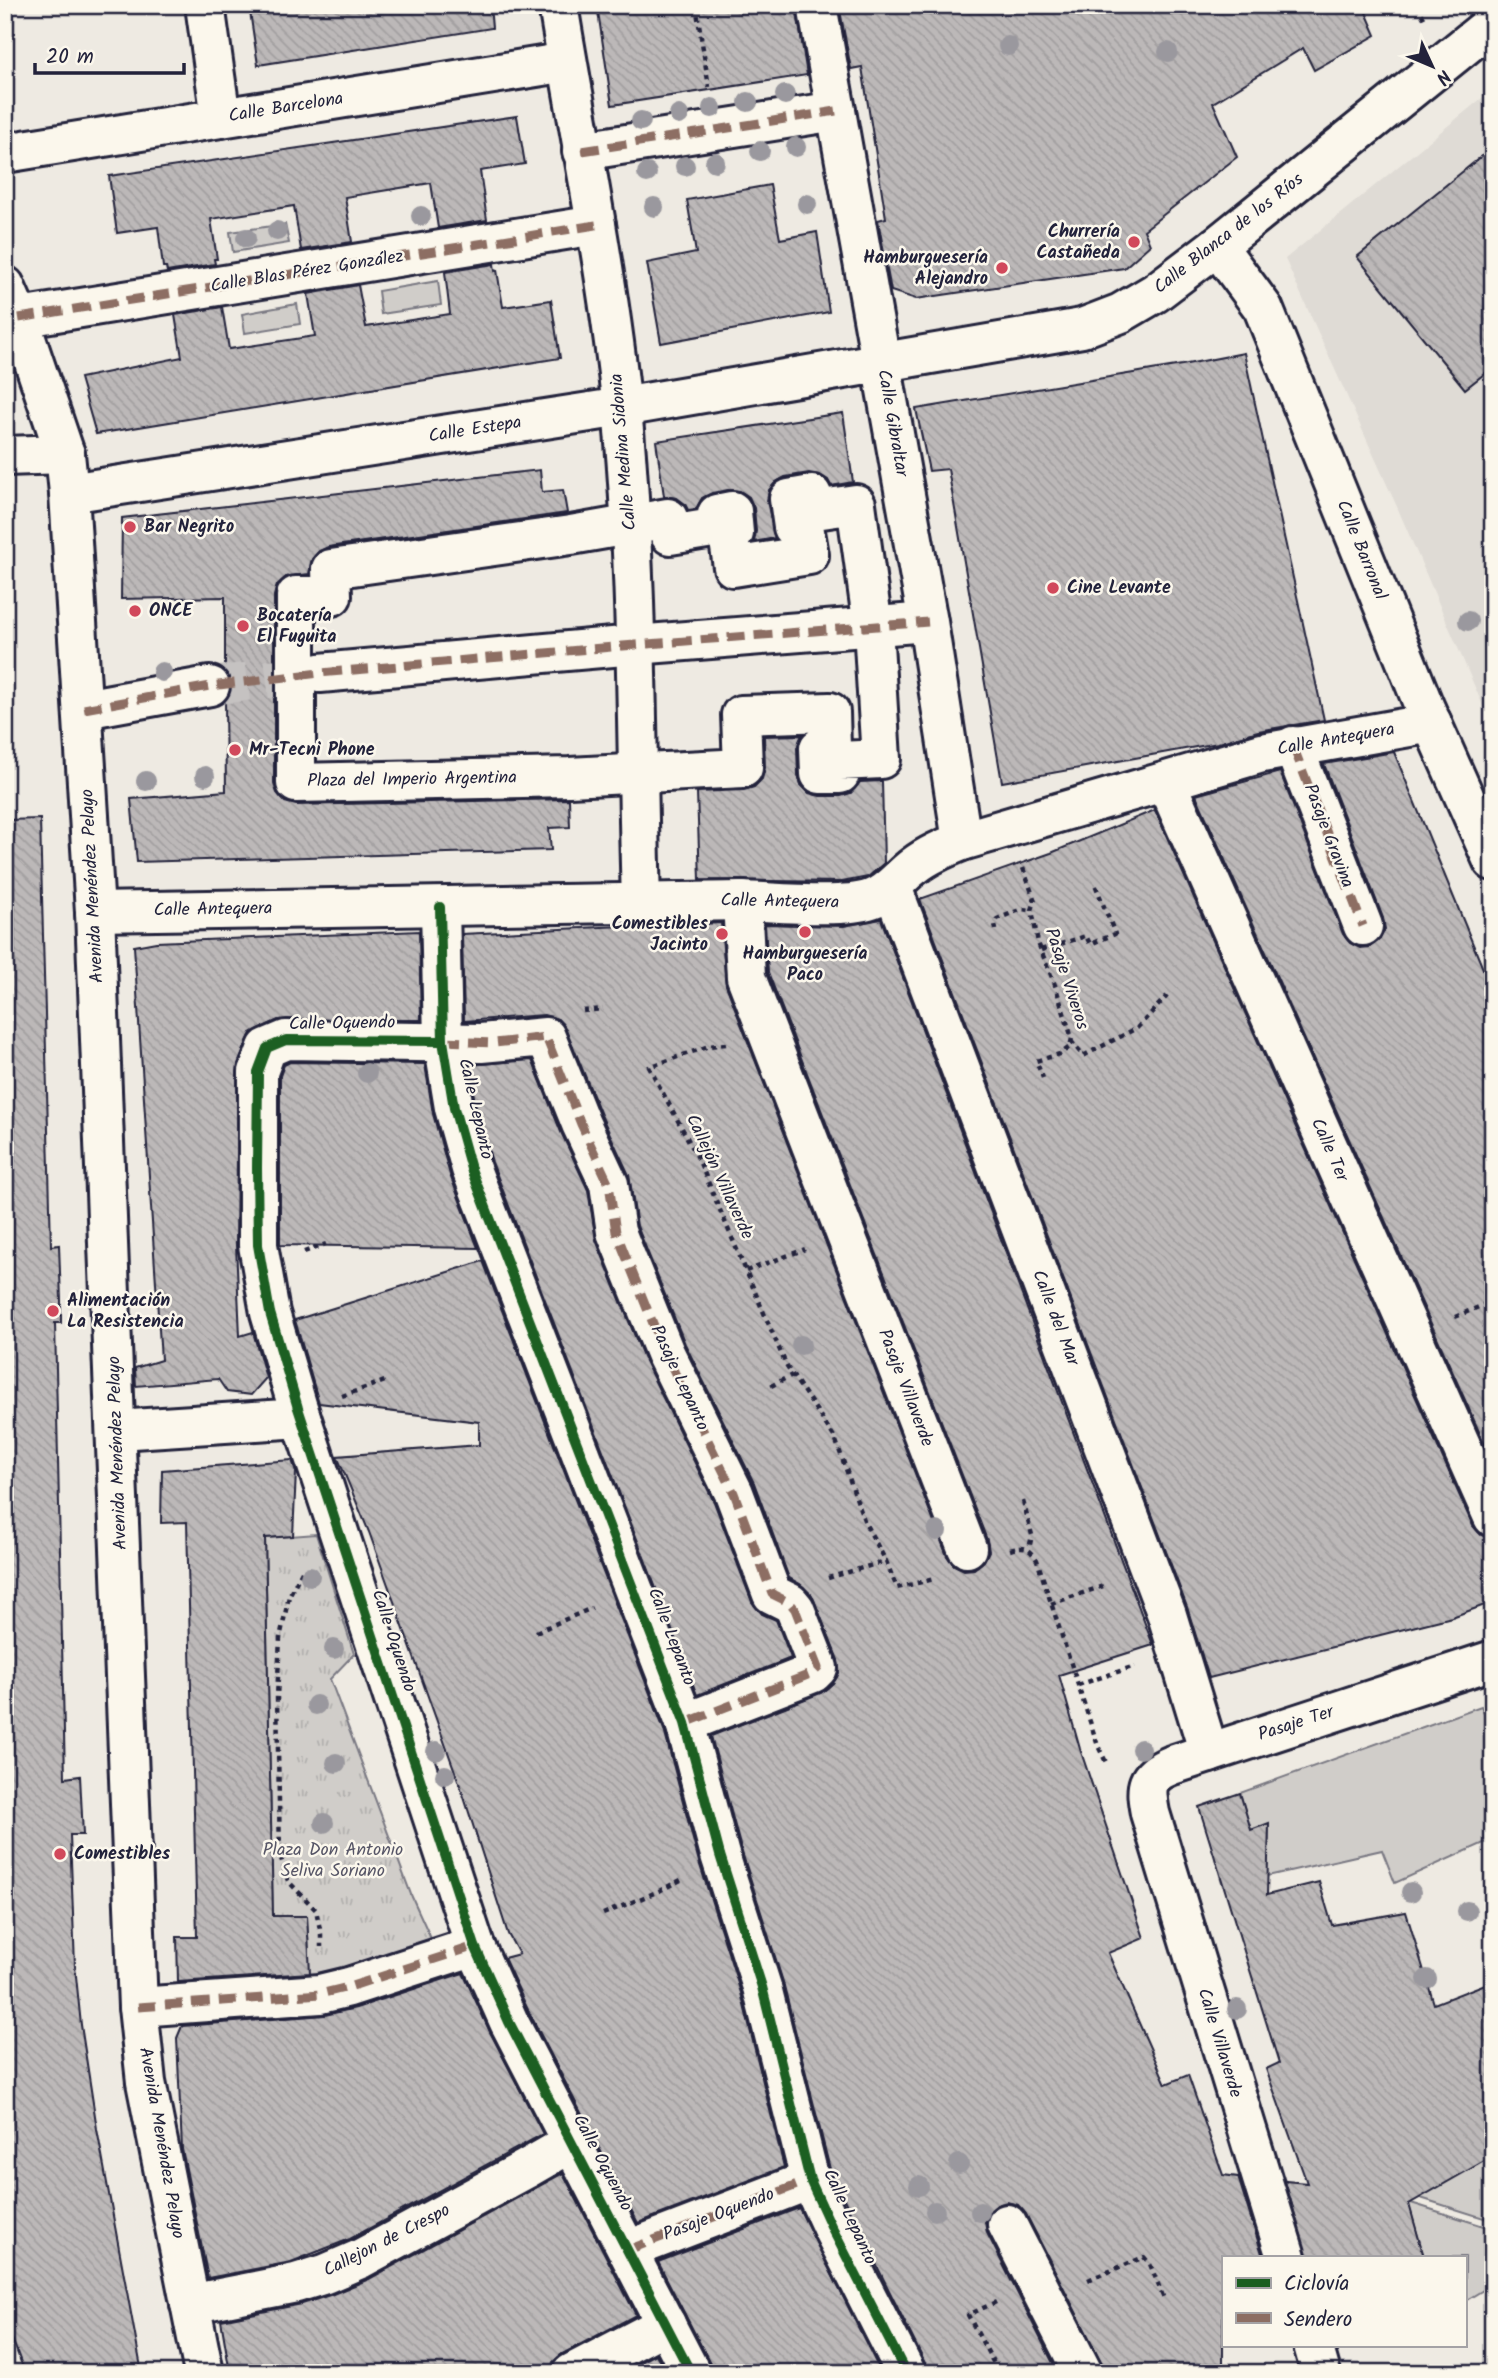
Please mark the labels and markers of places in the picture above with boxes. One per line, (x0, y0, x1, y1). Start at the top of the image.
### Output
place label: Churrería Castañeda (1036, 218, 1120, 268)
marker: Churrería Castañeda (1126, 234, 1142, 250)
place label: Hamburguesería Alejandro (863, 244, 988, 294)
marker: Hamburguesería Alejandro (994, 260, 1010, 276)
place label: Bar Negrito (144, 513, 234, 542)
marker: Bar Negrito (122, 519, 138, 535)
place label: Cine Levante (1067, 574, 1171, 603)
marker: Cine Levante (1045, 580, 1061, 596)
place label: ONCE (149, 597, 194, 626)
place label: Bocatería El Fuguita (257, 602, 337, 652)
marker: ONCE (127, 603, 143, 619)
marker: Bocatería El Fuguita (235, 618, 251, 634)
place label: Mr-Tecni Phone (249, 736, 375, 765)
marker: Mr-Tecni Phone (227, 742, 243, 758)
place label: Comestibles Jacinto (612, 910, 709, 960)
marker: Hamburguesería Paco (797, 924, 813, 940)
marker: Comestibles Jacinto (714, 926, 730, 942)
place label: Hamburguesería Paco (743, 940, 867, 990)
place label: Alimentación La Resistencia (67, 1287, 184, 1337)
marker: Alimentación La Resistencia (45, 1303, 61, 1319)
place label: Comestibles (74, 1840, 171, 1869)
marker: Comestibles (52, 1846, 68, 1862)

